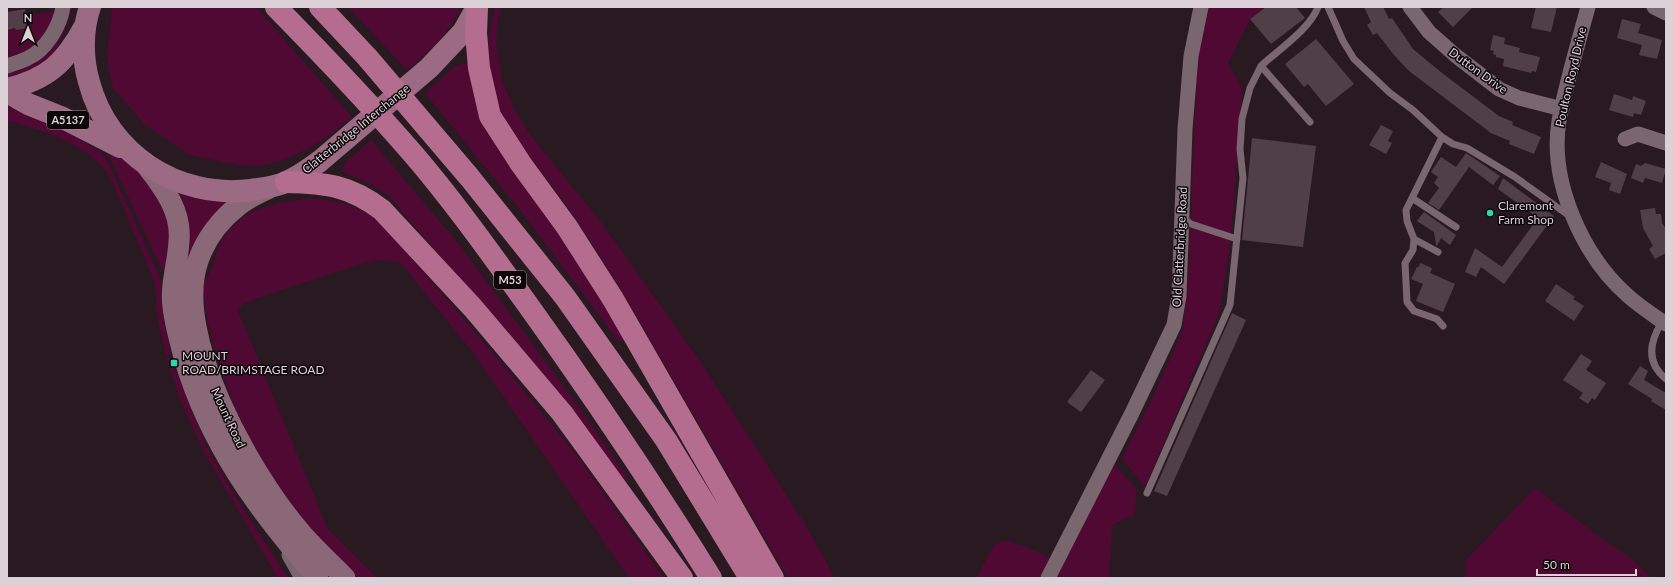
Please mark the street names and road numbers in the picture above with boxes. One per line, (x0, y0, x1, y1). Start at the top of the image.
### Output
street label: Poulton Royd Drive (1552, 25, 1589, 128)
street label: Dutton Drive (1446, 44, 1511, 97)
street label: Clatterbridge Interchange (299, 81, 412, 177)
road number: A5137 (47, 111, 89, 129)
street label: Old Clatterbridge Road (1169, 186, 1190, 308)
road number: M53 (494, 271, 526, 289)
street label: Mount Road (208, 385, 249, 450)

